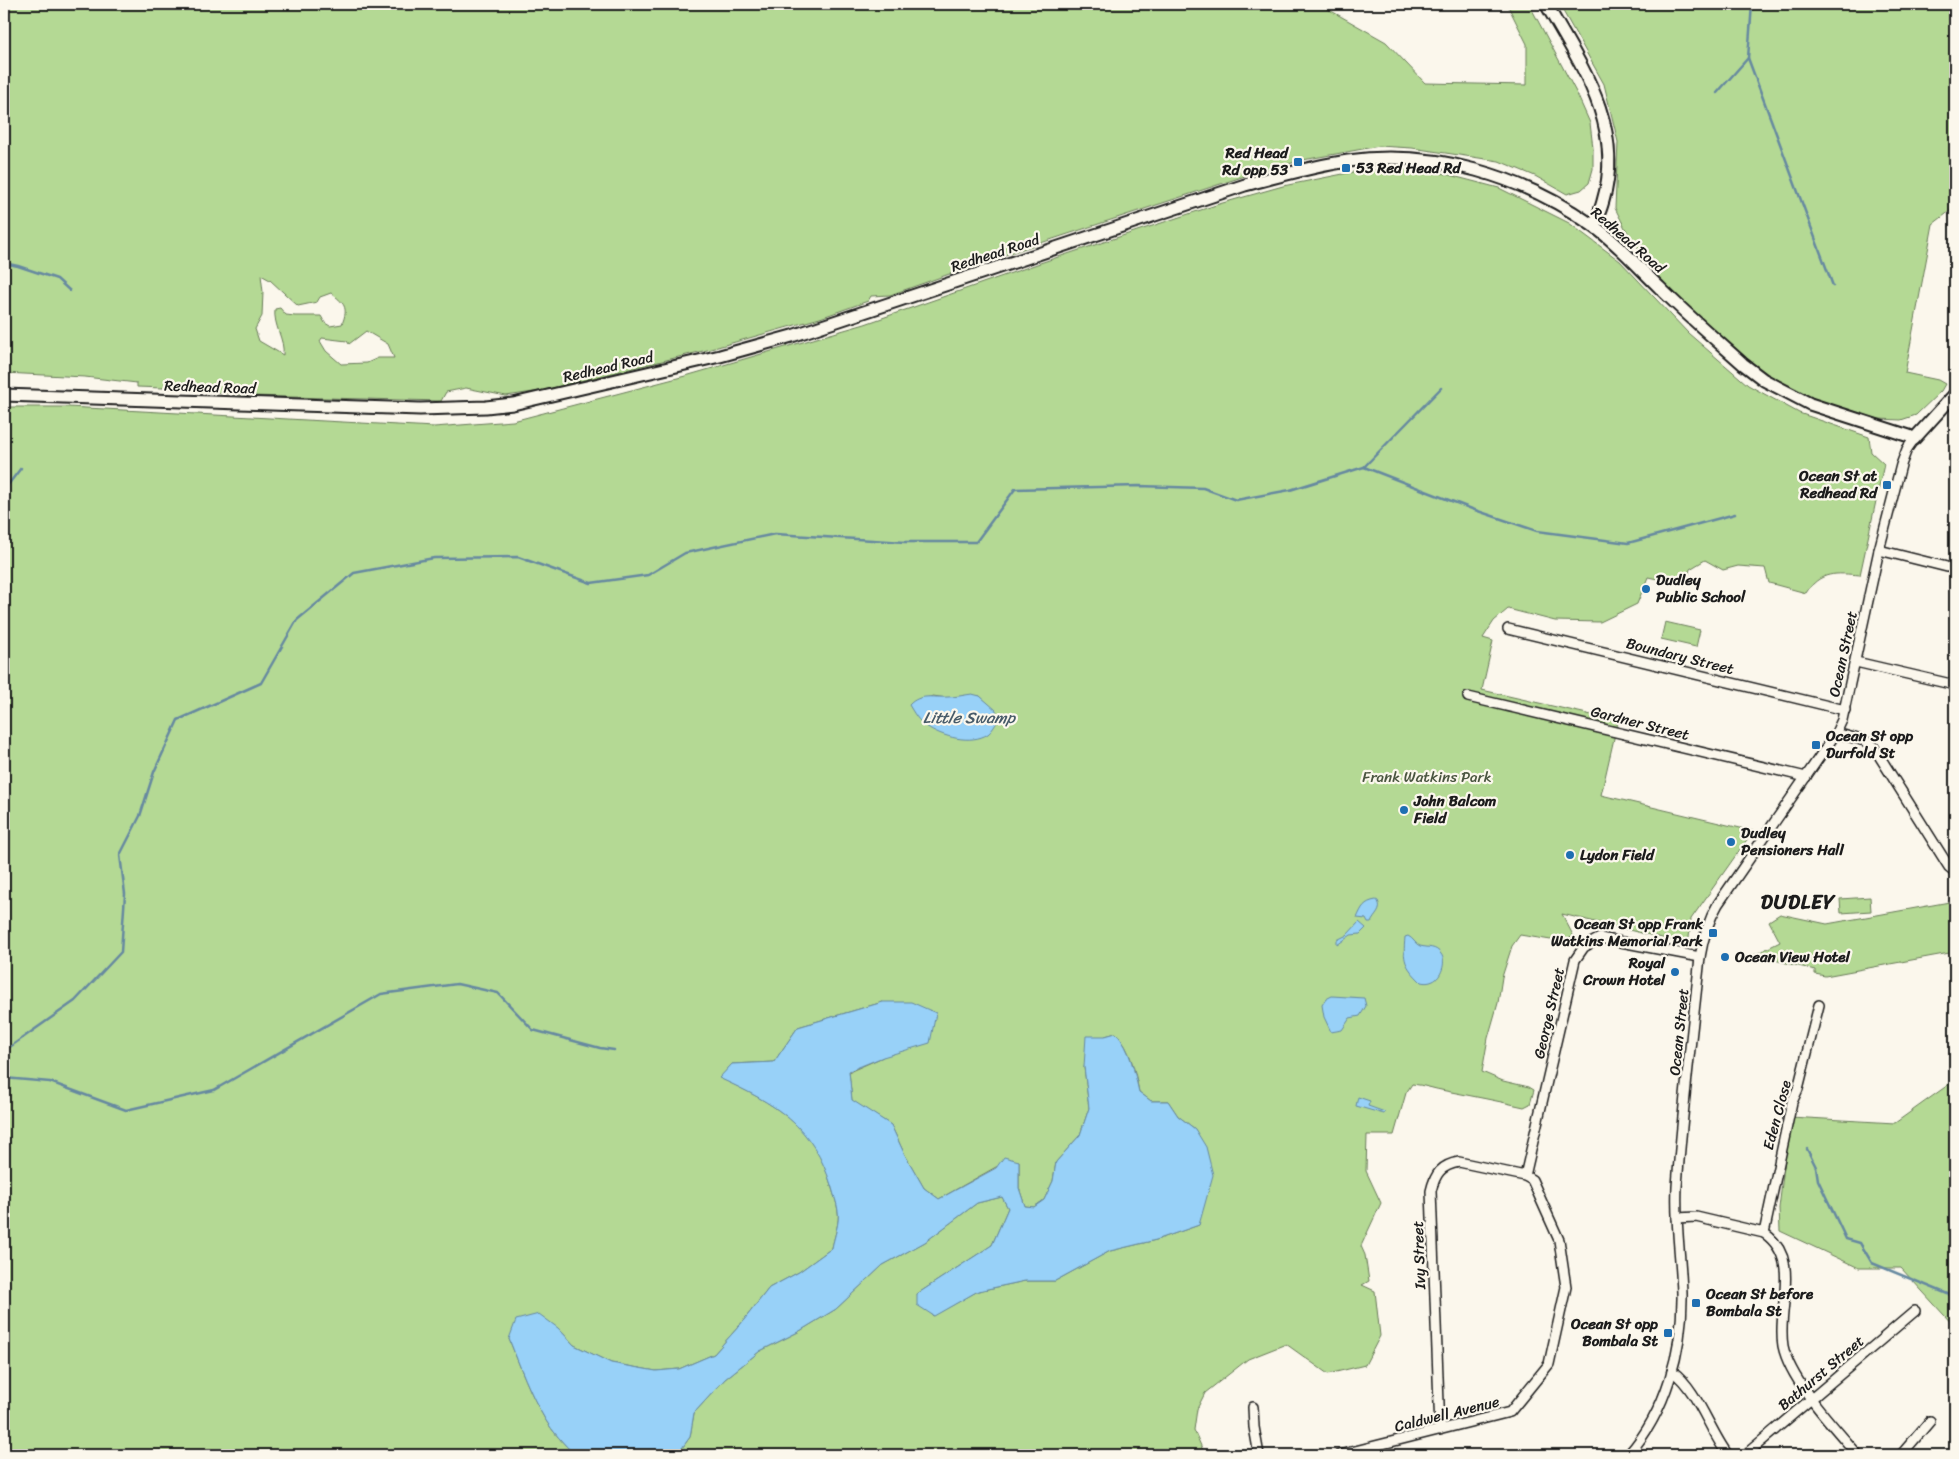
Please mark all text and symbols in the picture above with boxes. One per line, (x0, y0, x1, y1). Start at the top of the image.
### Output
place label: Red Head Rd opp 53 (1221, 140, 1289, 183)
place label: 53 Red Head Rd (1356, 155, 1463, 181)
marker: Red Head Rd opp 53 (1292, 156, 1304, 168)
marker: 53 Red Head Rd (1340, 162, 1352, 174)
street label: Redhead Road (1585, 200, 1672, 281)
street label: Redhead Road (947, 226, 1044, 280)
street label: Redhead Road (560, 344, 657, 390)
street label: Redhead Road (164, 372, 257, 402)
place label: Ocean St at Redhead Rd (1798, 463, 1879, 506)
marker: Ocean St at Redhead Rd (1881, 479, 1893, 491)
place label: Dudley Public School (1656, 567, 1746, 610)
marker: Dudley Public School (1640, 583, 1652, 595)
street label: Ocean Street (1821, 608, 1865, 700)
street label: Boundary Street (1623, 630, 1737, 682)
street label: Gardner Street (1588, 698, 1692, 748)
water label: Little Swamp (923, 703, 1016, 732)
place label: Ocean St opp Durfold St (1825, 723, 1913, 766)
marker: Ocean St opp Durfold St (1810, 739, 1822, 751)
park label: Frank Watkins Park (1362, 764, 1492, 790)
place label: John Balcom Field (1413, 788, 1497, 831)
marker: John Balcom Field (1398, 804, 1410, 816)
place label: Dudley Pensioners Hall (1741, 820, 1845, 863)
marker: Dudley Pensioners Hall (1725, 836, 1737, 848)
place label: Lydon Field (1580, 842, 1655, 868)
marker: Lydon Field (1564, 849, 1576, 861)
district label: DUDLEY (1761, 885, 1836, 920)
place label: Ocean St opp Frank Watkins Memorial Park (1551, 911, 1704, 954)
marker: Ocean St opp Frank Watkins Memorial Park (1707, 927, 1719, 939)
place label: Ocean View Hotel (1734, 944, 1851, 970)
place label: Royal Crown Hotel (1582, 950, 1666, 993)
marker: Ocean View Hotel (1719, 951, 1731, 963)
street label: George Street (1526, 964, 1572, 1061)
marker: Royal Crown Hotel (1669, 966, 1681, 978)
street label: Ocean Street (1661, 987, 1697, 1077)
street label: Eden Close (1755, 1077, 1799, 1153)
street label: Ivy Street (1405, 1220, 1433, 1291)
place label: Ocean St before Bombala St (1705, 1281, 1814, 1324)
marker: Ocean St before Bombala St (1690, 1297, 1702, 1309)
place label: Ocean St opp Bombala St (1570, 1311, 1658, 1354)
marker: Ocean St opp Bombala St (1662, 1327, 1674, 1339)
street label: Bathurst Street (1772, 1329, 1871, 1417)
street label: Caldwell Avenue (1392, 1388, 1503, 1440)

